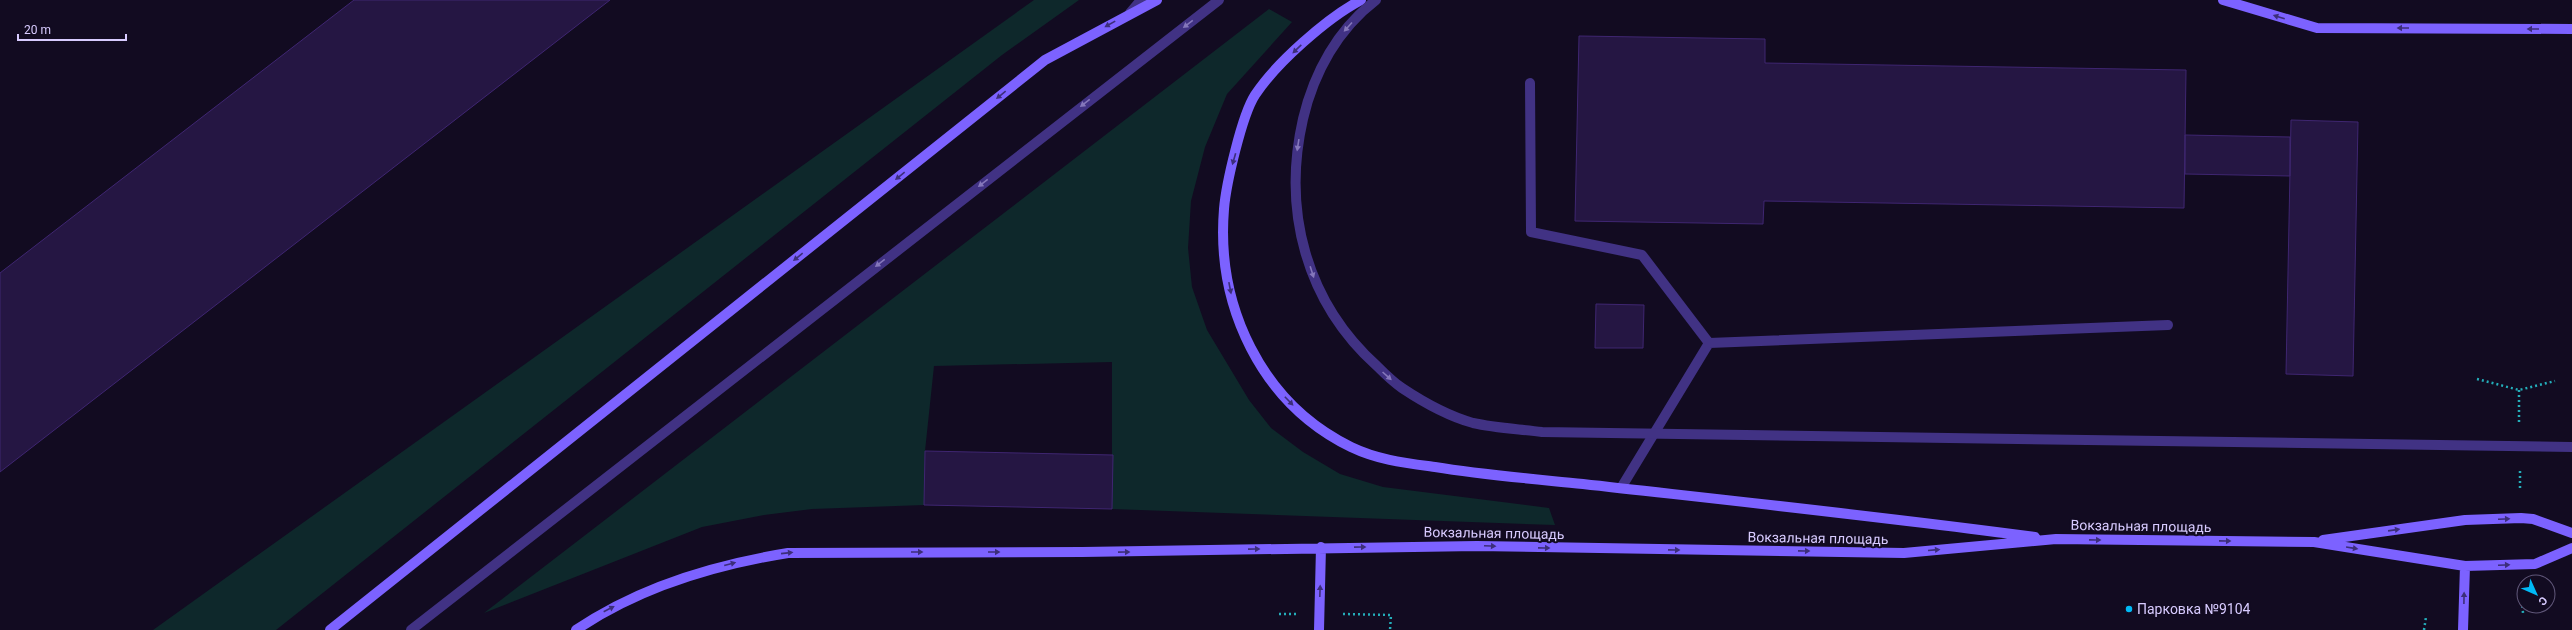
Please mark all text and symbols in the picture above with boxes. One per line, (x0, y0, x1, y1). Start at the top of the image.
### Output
one-way arrow (2273, 14, 2285, 20)
scale bar (18, 16, 126, 42)
one-way arrow (1182, 19, 1193, 28)
one-way arrow (1104, 21, 1115, 28)
one-way arrow (1344, 22, 1353, 32)
text: 20 m (24, 23, 51, 37)
one-way arrow (2396, 25, 2409, 31)
one-way arrow (2526, 26, 2539, 32)
one-way arrow (1292, 45, 1302, 54)
one-way arrow (996, 91, 1007, 100)
one-way arrow (1080, 99, 1091, 108)
one-way arrow (1295, 139, 1301, 151)
one-way arrow (1231, 154, 1237, 166)
one-way arrow (894, 172, 905, 181)
one-way arrow (977, 179, 988, 188)
one-way arrow (792, 253, 803, 262)
one-way arrow (875, 259, 886, 268)
one-way arrow (1309, 267, 1315, 279)
one-way arrow (1227, 282, 1233, 294)
one-way arrow (1382, 371, 1393, 380)
one-way arrow (1284, 396, 1293, 406)
one-way arrow (2498, 516, 2511, 522)
street label: Вокзальная площадь (2070, 517, 2212, 535)
street label: Вокзальная площадь (1423, 524, 1565, 542)
one-way arrow (2388, 527, 2400, 533)
street label: Вокзальная площадь (1747, 529, 1889, 547)
one-way arrow (2089, 537, 2102, 543)
one-way arrow (2219, 538, 2232, 544)
one-way arrow (1484, 543, 1496, 550)
one-way arrow (1354, 544, 1367, 550)
one-way arrow (1538, 545, 1551, 551)
one-way arrow (2346, 545, 2358, 551)
one-way arrow (1248, 546, 1261, 552)
one-way arrow (1668, 547, 1681, 553)
one-way arrow (1928, 547, 1940, 553)
one-way arrow (1118, 548, 1130, 555)
one-way arrow (1798, 548, 1811, 554)
one-way arrow (911, 549, 924, 555)
one-way arrow (988, 549, 1001, 555)
one-way arrow (781, 550, 793, 556)
one-way arrow (724, 560, 736, 566)
one-way arrow (2498, 562, 2511, 568)
north arrow (2516, 574, 2556, 614)
one-way arrow (1317, 584, 1323, 597)
one-way arrow (2461, 591, 2467, 604)
text: С (2536, 594, 2550, 608)
place label: Парковка №9104 (2137, 601, 2251, 617)
marker: Парковка №9104 (2124, 604, 2134, 614)
one-way arrow (603, 606, 615, 612)

